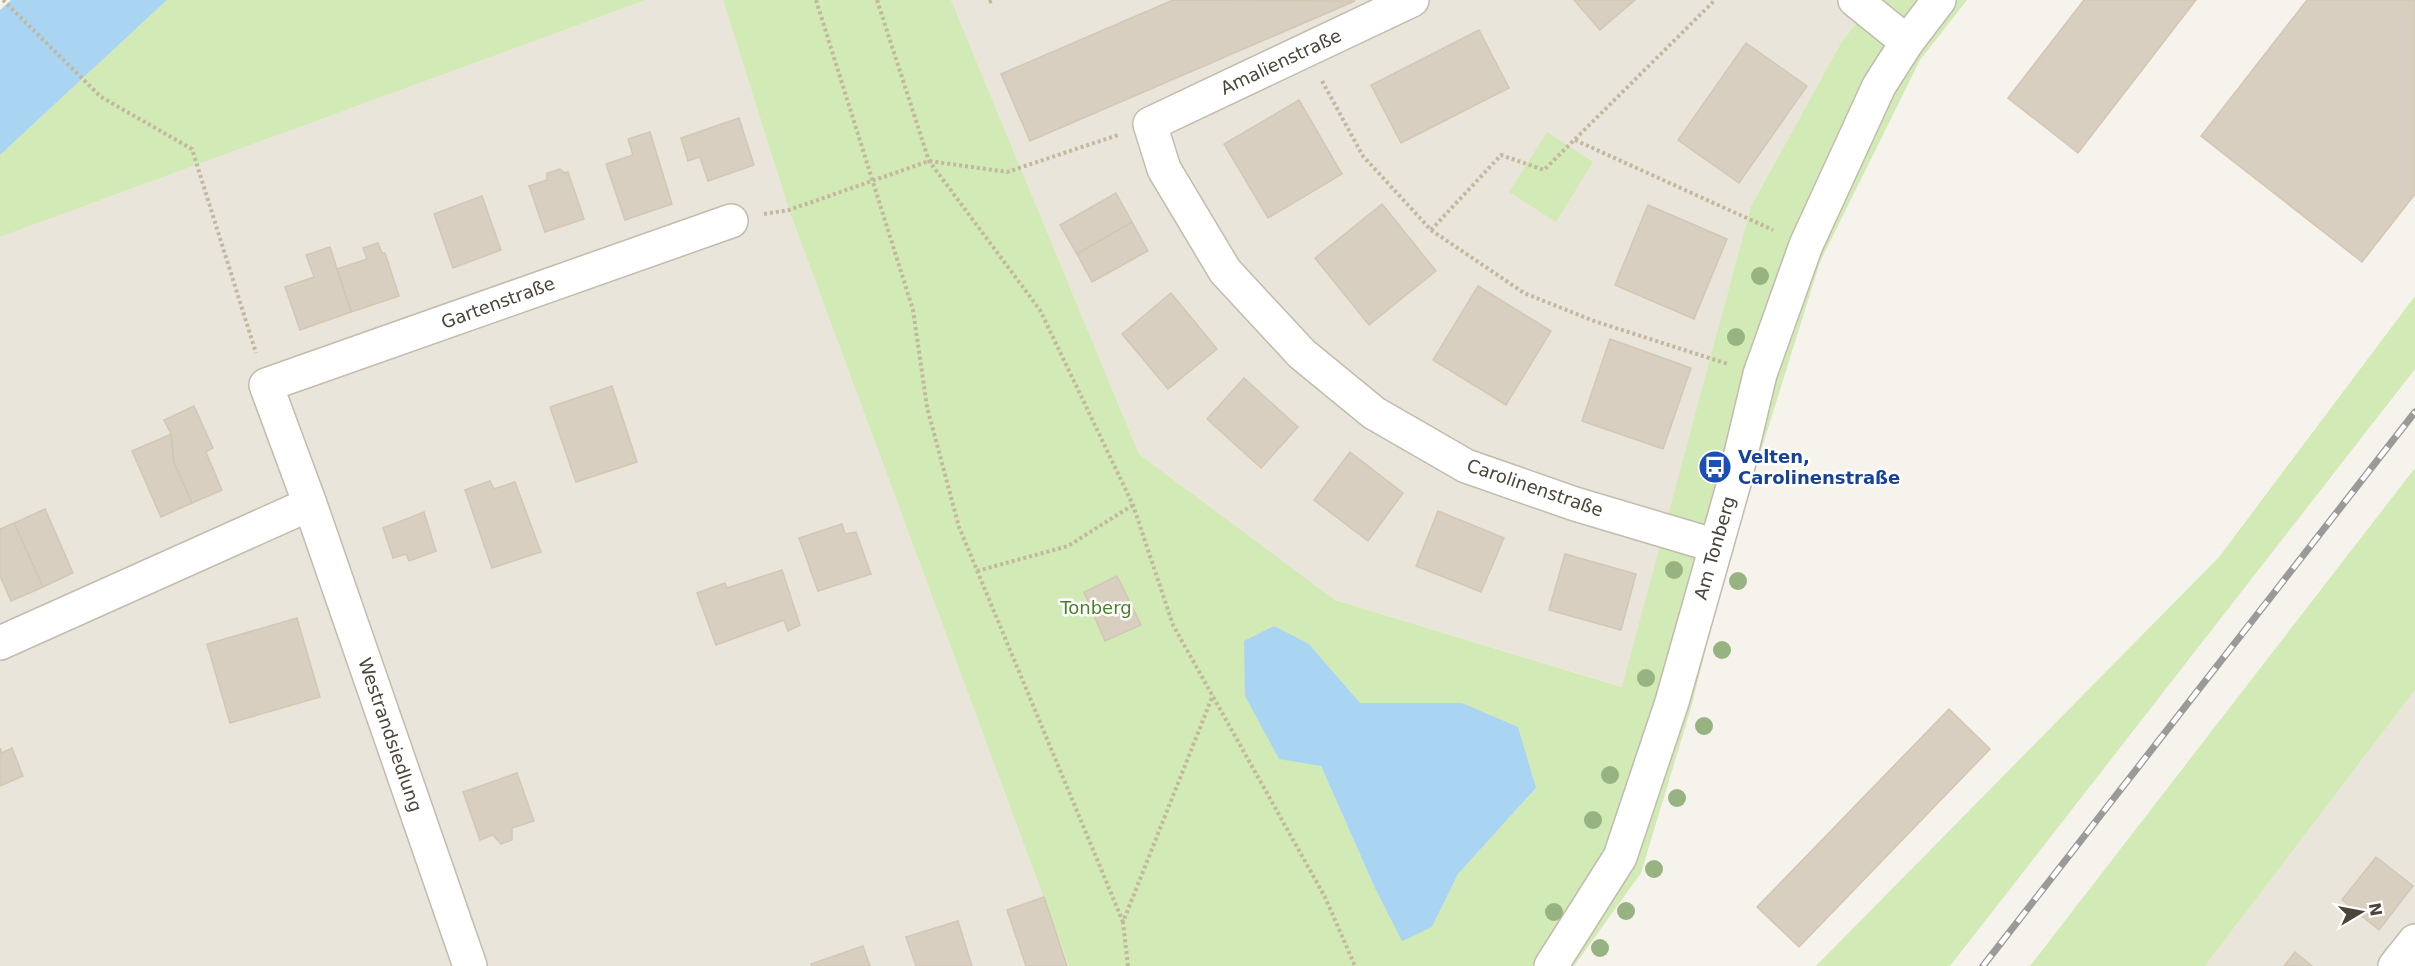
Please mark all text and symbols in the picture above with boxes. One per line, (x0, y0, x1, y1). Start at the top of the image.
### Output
street label: Amalienstraße (1217, 24, 1344, 99)
street label: Gartenstraße (438, 272, 557, 333)
place label: Velten, Carolinenstraße (1738, 446, 1900, 488)
bus stop icon: Velten, Carolinenstraße (1697, 449, 1733, 485)
street label: Carolinenstraße (1464, 454, 1606, 521)
street label: Am Tonberg (1690, 494, 1739, 602)
park label: Tonberg (1059, 597, 1132, 618)
street label: Westrandsiedlung (354, 655, 427, 815)
north arrow (2331, 882, 2391, 942)
text: N (2365, 901, 2386, 918)

